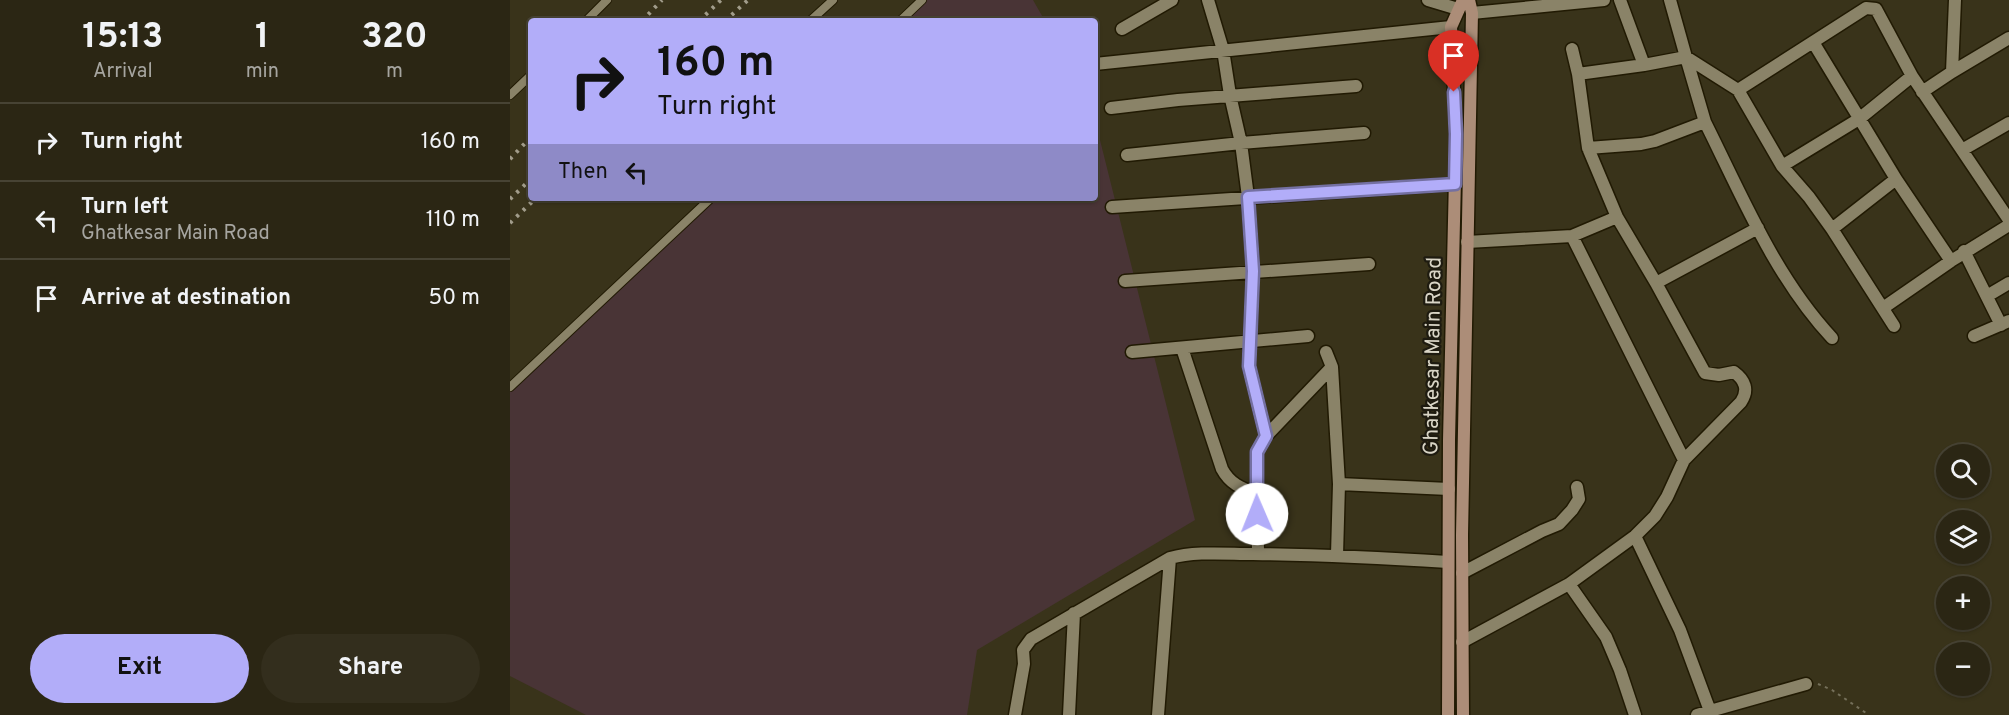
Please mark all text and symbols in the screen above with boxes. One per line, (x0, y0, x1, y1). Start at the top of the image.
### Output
text: 15:13 (82, 15, 163, 61)
text: 1 (255, 15, 269, 61)
text: 320 (361, 15, 428, 61)
pin (1428, 30, 1479, 92)
text: 160 m (657, 38, 775, 91)
icon: arrive (1437, 39, 1470, 72)
icon: right (558, 42, 636, 120)
text: Arrival (93, 59, 153, 85)
text: min (246, 59, 279, 85)
text: m (386, 59, 403, 85)
text: Turn right (657, 90, 776, 124)
icon: right (30, 126, 63, 159)
text: Turn right (81, 129, 183, 156)
text: 160 m (421, 129, 480, 156)
icon: left (620, 156, 653, 189)
text: Then (558, 159, 608, 186)
text: Turn left (81, 194, 169, 221)
icon: left (30, 204, 63, 237)
text: 110 m (426, 207, 480, 234)
text: Ghatkesar Main Road (81, 221, 270, 247)
street label: Ghatkesar Main Road (1418, 257, 1449, 455)
icon: arrive (30, 282, 63, 315)
text: Arrive at destination (81, 285, 291, 312)
text: 50 m (428, 285, 480, 312)
map controls (1936, 444, 1990, 696)
button: search (1936, 444, 1990, 498)
position arrow (1225, 482, 1289, 546)
button: layers (1936, 510, 1990, 564)
button: + (1936, 576, 1990, 630)
button: Exit (30, 634, 249, 703)
button: Share (261, 634, 480, 703)
button: − (1936, 642, 1990, 696)

